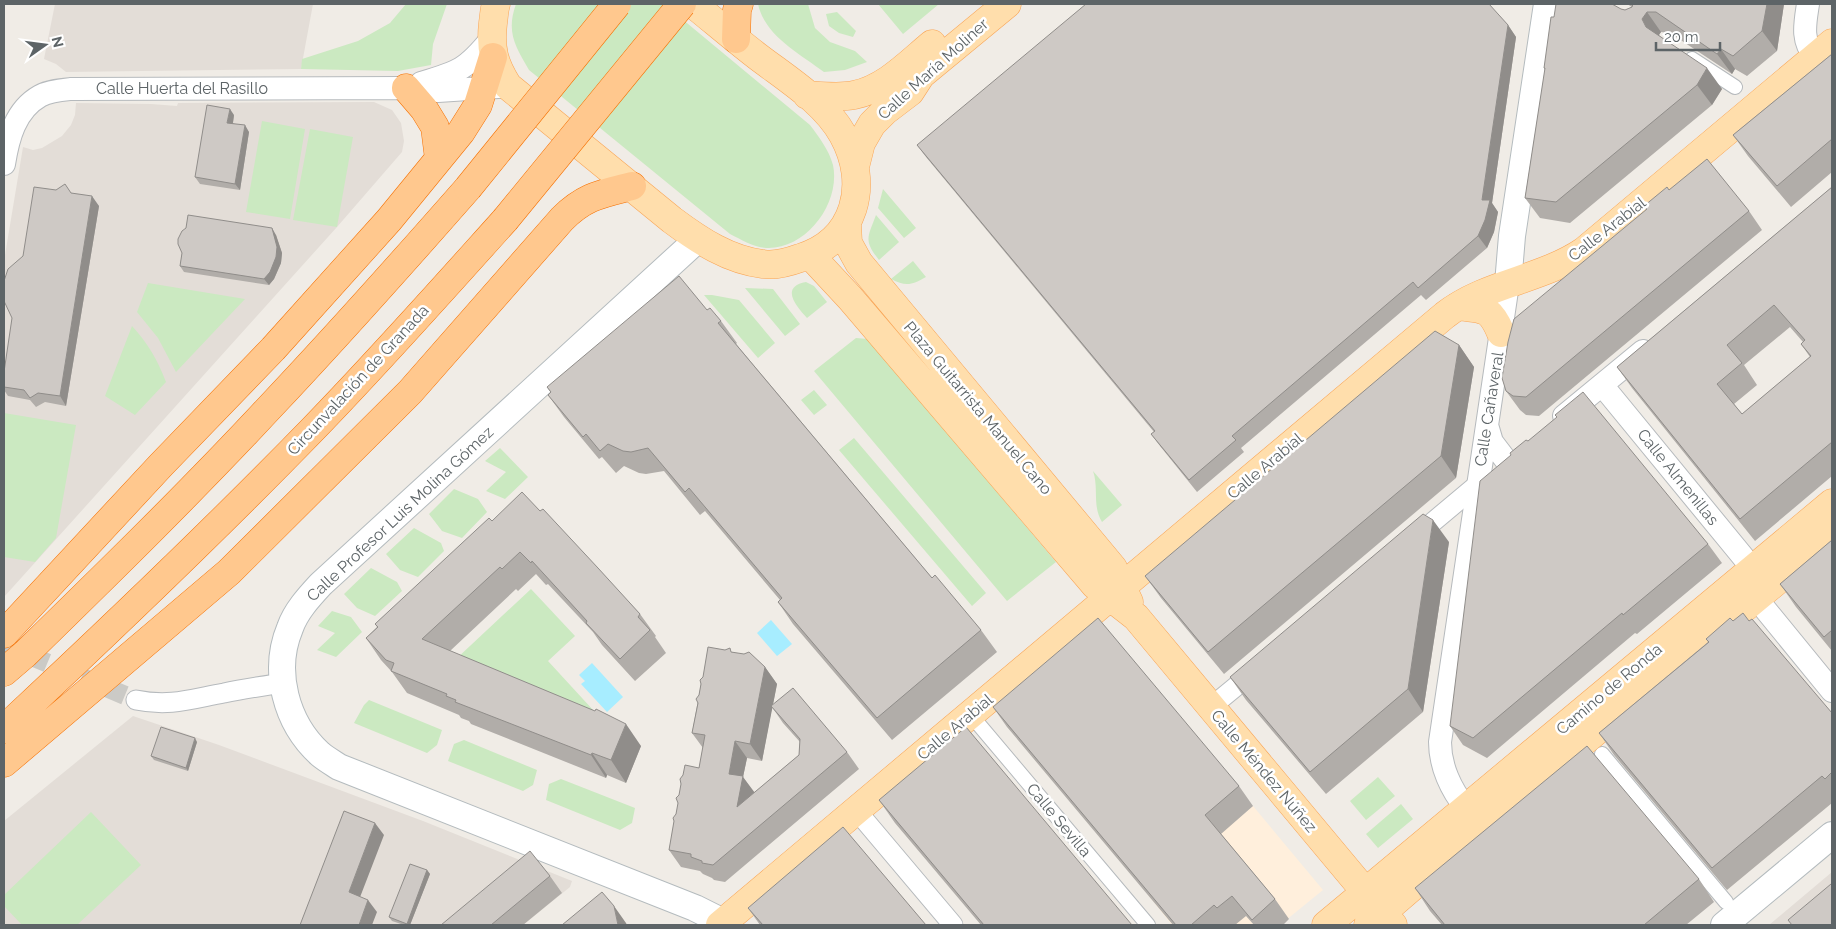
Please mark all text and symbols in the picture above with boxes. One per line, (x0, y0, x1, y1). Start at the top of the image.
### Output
street label: Calle María Moliner (874, 14, 992, 124)
north arrow (20, 20, 70, 70)
scale bar (1656, 20, 1720, 52)
text: 20 m (1664, 28, 1699, 46)
text: N (49, 35, 67, 49)
street label: Calle Huerta del Rasillo (96, 79, 268, 98)
street label: Calle Arabial (1565, 193, 1650, 265)
street label: Circunvalación de Granada (283, 301, 433, 459)
street label: Plaza Guitarrista Manuel Cano (900, 318, 1056, 498)
street label: Calle Cañaveral (1471, 350, 1508, 468)
street label: Calle Profesor Luis Molina Gómez (303, 422, 497, 605)
street label: Calle Almenillas (1633, 425, 1723, 529)
street label: Calle Arabial (1223, 428, 1307, 503)
street label: Camino de Ronda (1552, 639, 1666, 739)
street label: Calle Arabial (913, 689, 997, 764)
street label: Calle Méndez Núñez (1207, 706, 1321, 836)
street label: Calle Sevilla (1023, 779, 1095, 861)

